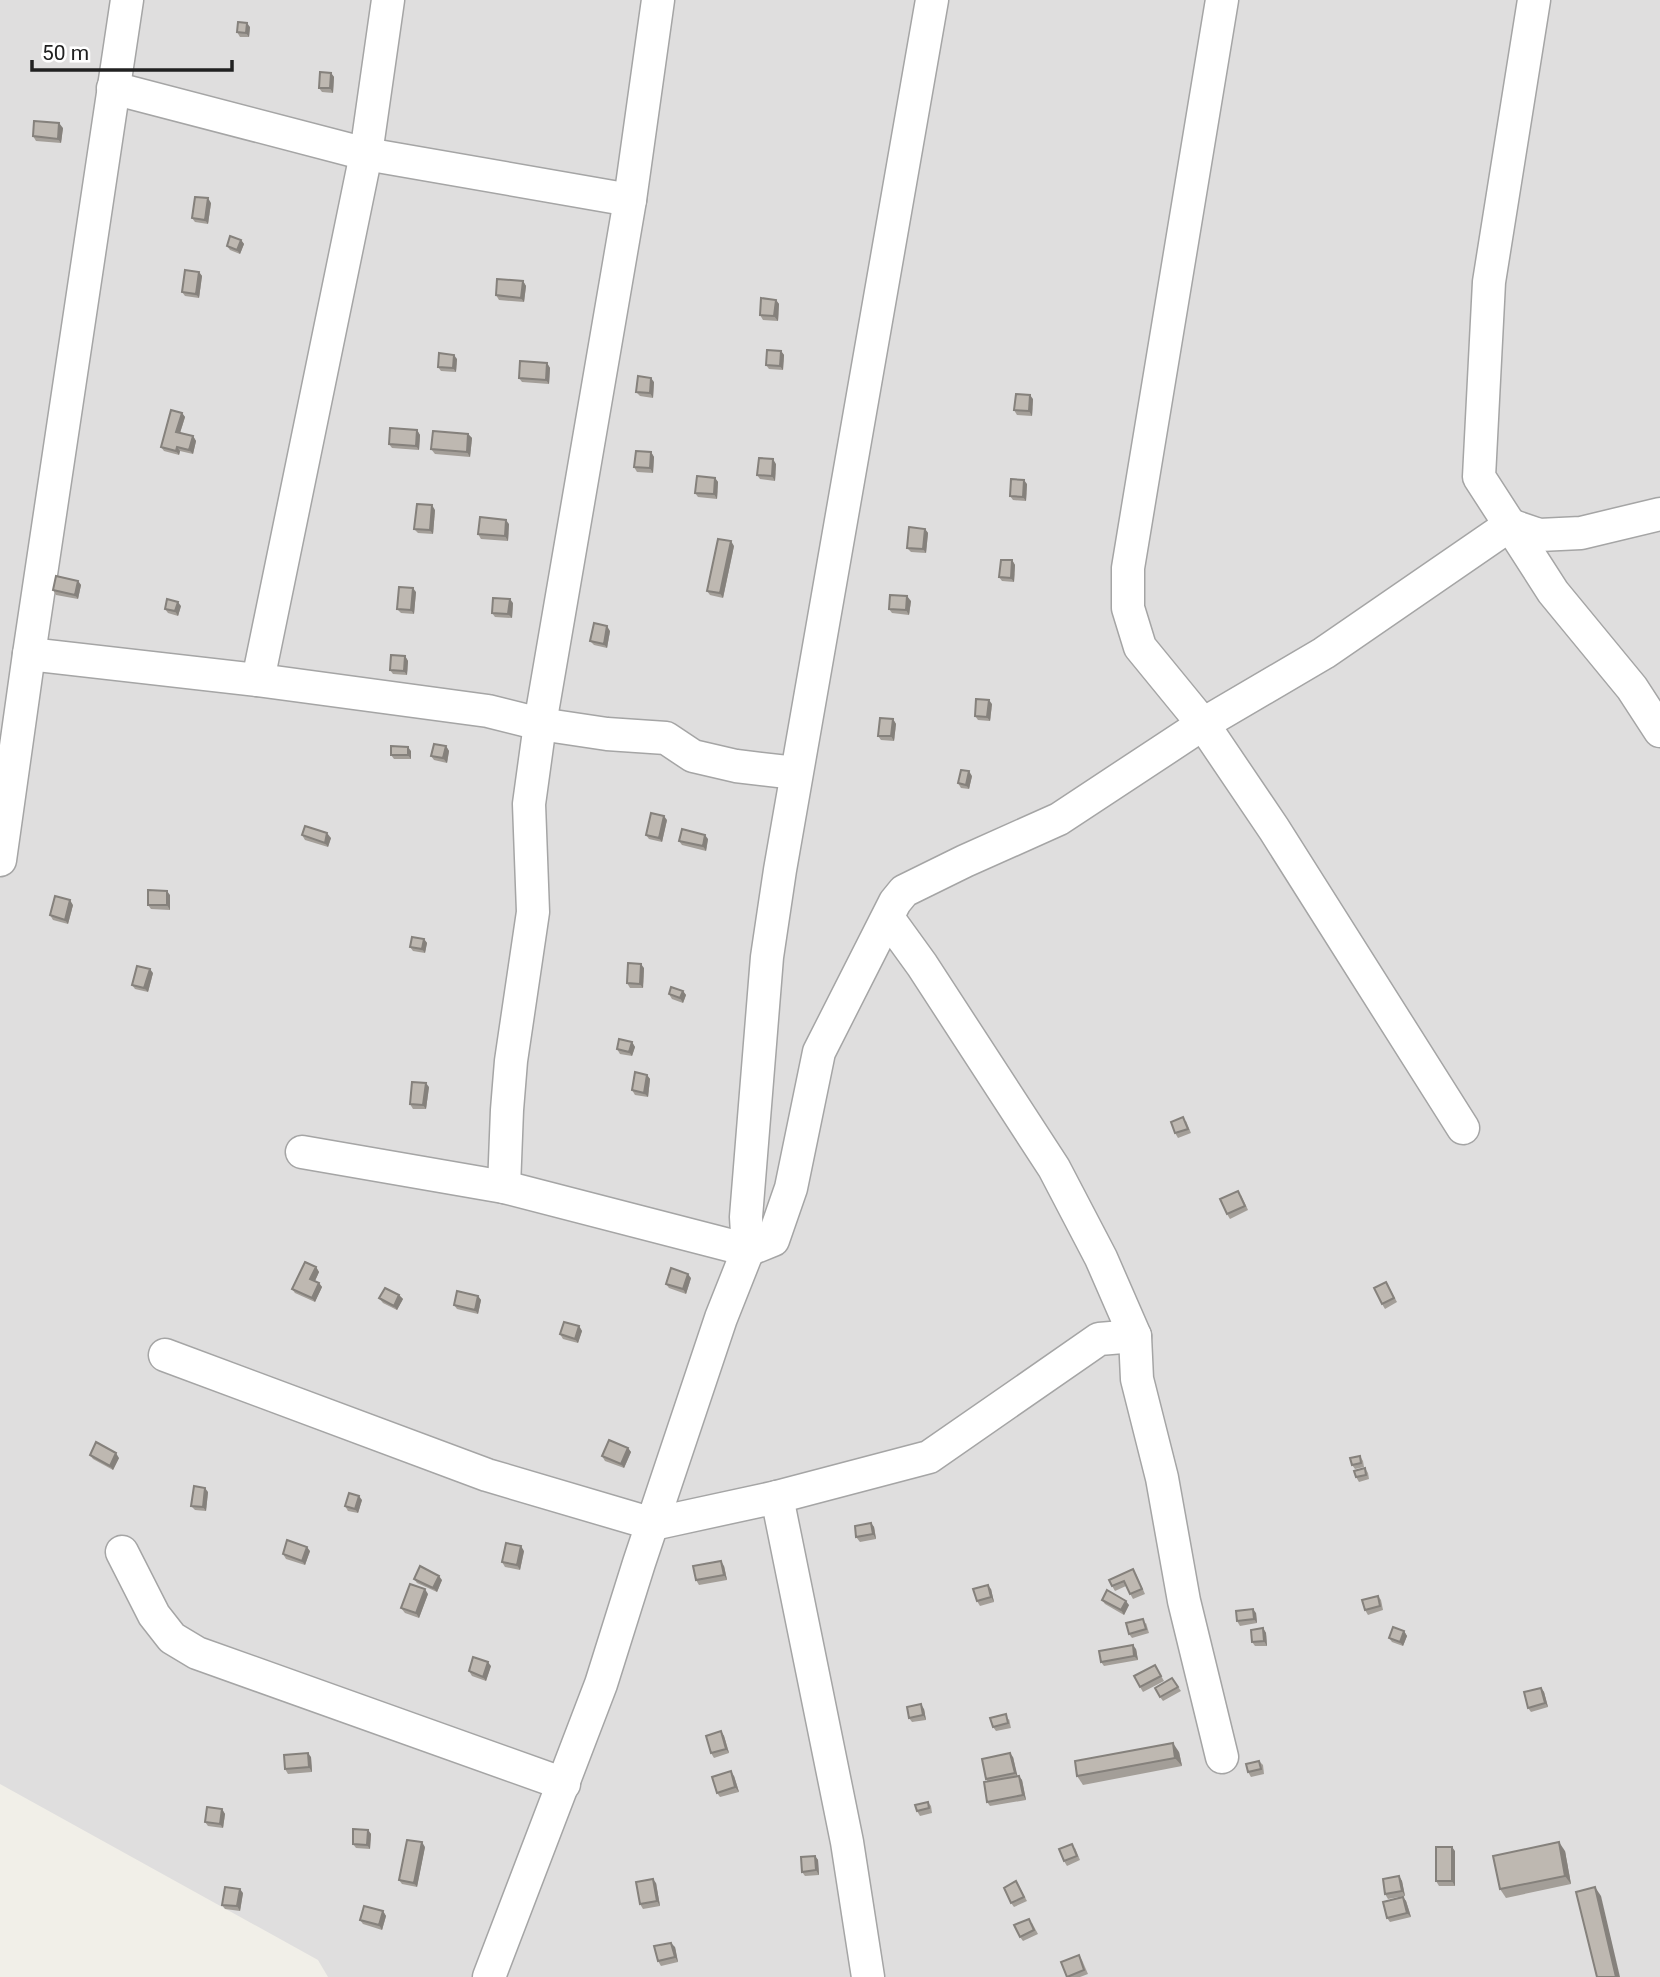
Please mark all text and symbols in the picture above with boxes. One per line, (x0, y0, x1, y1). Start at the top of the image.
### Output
scale bar (32, 28, 231, 72)
text: 50 m (42, 41, 89, 65)

